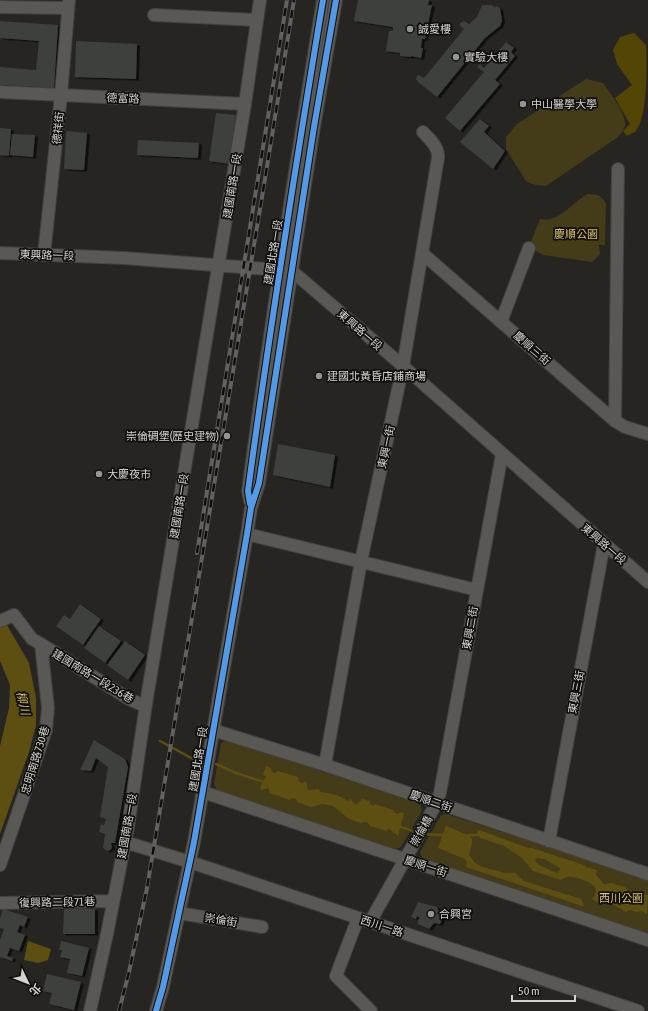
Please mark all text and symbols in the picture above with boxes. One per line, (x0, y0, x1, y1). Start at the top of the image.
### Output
place label: 誠愛樓 (418, 23, 451, 35)
marker: 誠愛樓 (405, 24, 415, 34)
place label: 實驗大樓 (464, 51, 508, 63)
marker: 實驗大樓 (451, 52, 461, 62)
street label: 德富路 (106, 91, 140, 105)
place label: 中山醫學大學 (531, 98, 597, 110)
marker: 中山醫學大學 (518, 99, 528, 109)
street label: 德祥街 (50, 111, 66, 145)
street label: 建國南路一段 (221, 152, 243, 220)
street label: 建國北路一段 (262, 218, 284, 286)
park label: 慶順公園 (554, 228, 598, 240)
street label: 東興路一段 (19, 248, 75, 262)
street label: 東興路一段 (335, 307, 385, 353)
street label: 慶順三街 (511, 329, 553, 367)
place label: 建國北黃昏店鋪商場 (327, 370, 426, 382)
marker: 建國北黃昏店鋪商場 (314, 371, 324, 381)
street label: 東興一街 (376, 424, 396, 470)
place label: 崇倫碉堡(歷史建物) (126, 430, 219, 442)
marker: 崇倫碉堡(歷史建物) (222, 431, 232, 441)
place label: 大慶夜市 (107, 468, 151, 480)
marker: 大慶夜市 (94, 469, 104, 479)
street label: 建國南路一段 (168, 472, 190, 540)
street label: 東興路一段 (579, 521, 629, 567)
street label: 東興二街 (460, 605, 480, 651)
street label: 建國南路一段236巷 (50, 647, 136, 705)
street label: 東興三街 (566, 669, 586, 715)
water label: 柳川 (13, 690, 33, 718)
street label: 忠明南路730巷 (19, 725, 51, 795)
street label: 建國北路一段 (187, 725, 209, 793)
street label: 慶順二街 (408, 788, 454, 814)
street label: 建國南路一段 (115, 792, 139, 860)
street label: 崇倫橋 (408, 814, 434, 848)
street label: 慶順一街 (403, 853, 449, 879)
park label: 西川公園 (599, 892, 643, 904)
street label: 復興路二段71巷 (19, 895, 95, 909)
place label: 合興宮 (439, 908, 472, 920)
marker: 合興宮 (426, 909, 436, 919)
street label: 崇倫街 (204, 911, 238, 929)
street label: 西川一路 (359, 913, 405, 939)
north arrow (8, 963, 48, 1003)
scale bar (512, 977, 575, 1003)
text: 北 (27, 982, 43, 998)
text: 50 m (518, 984, 540, 998)

